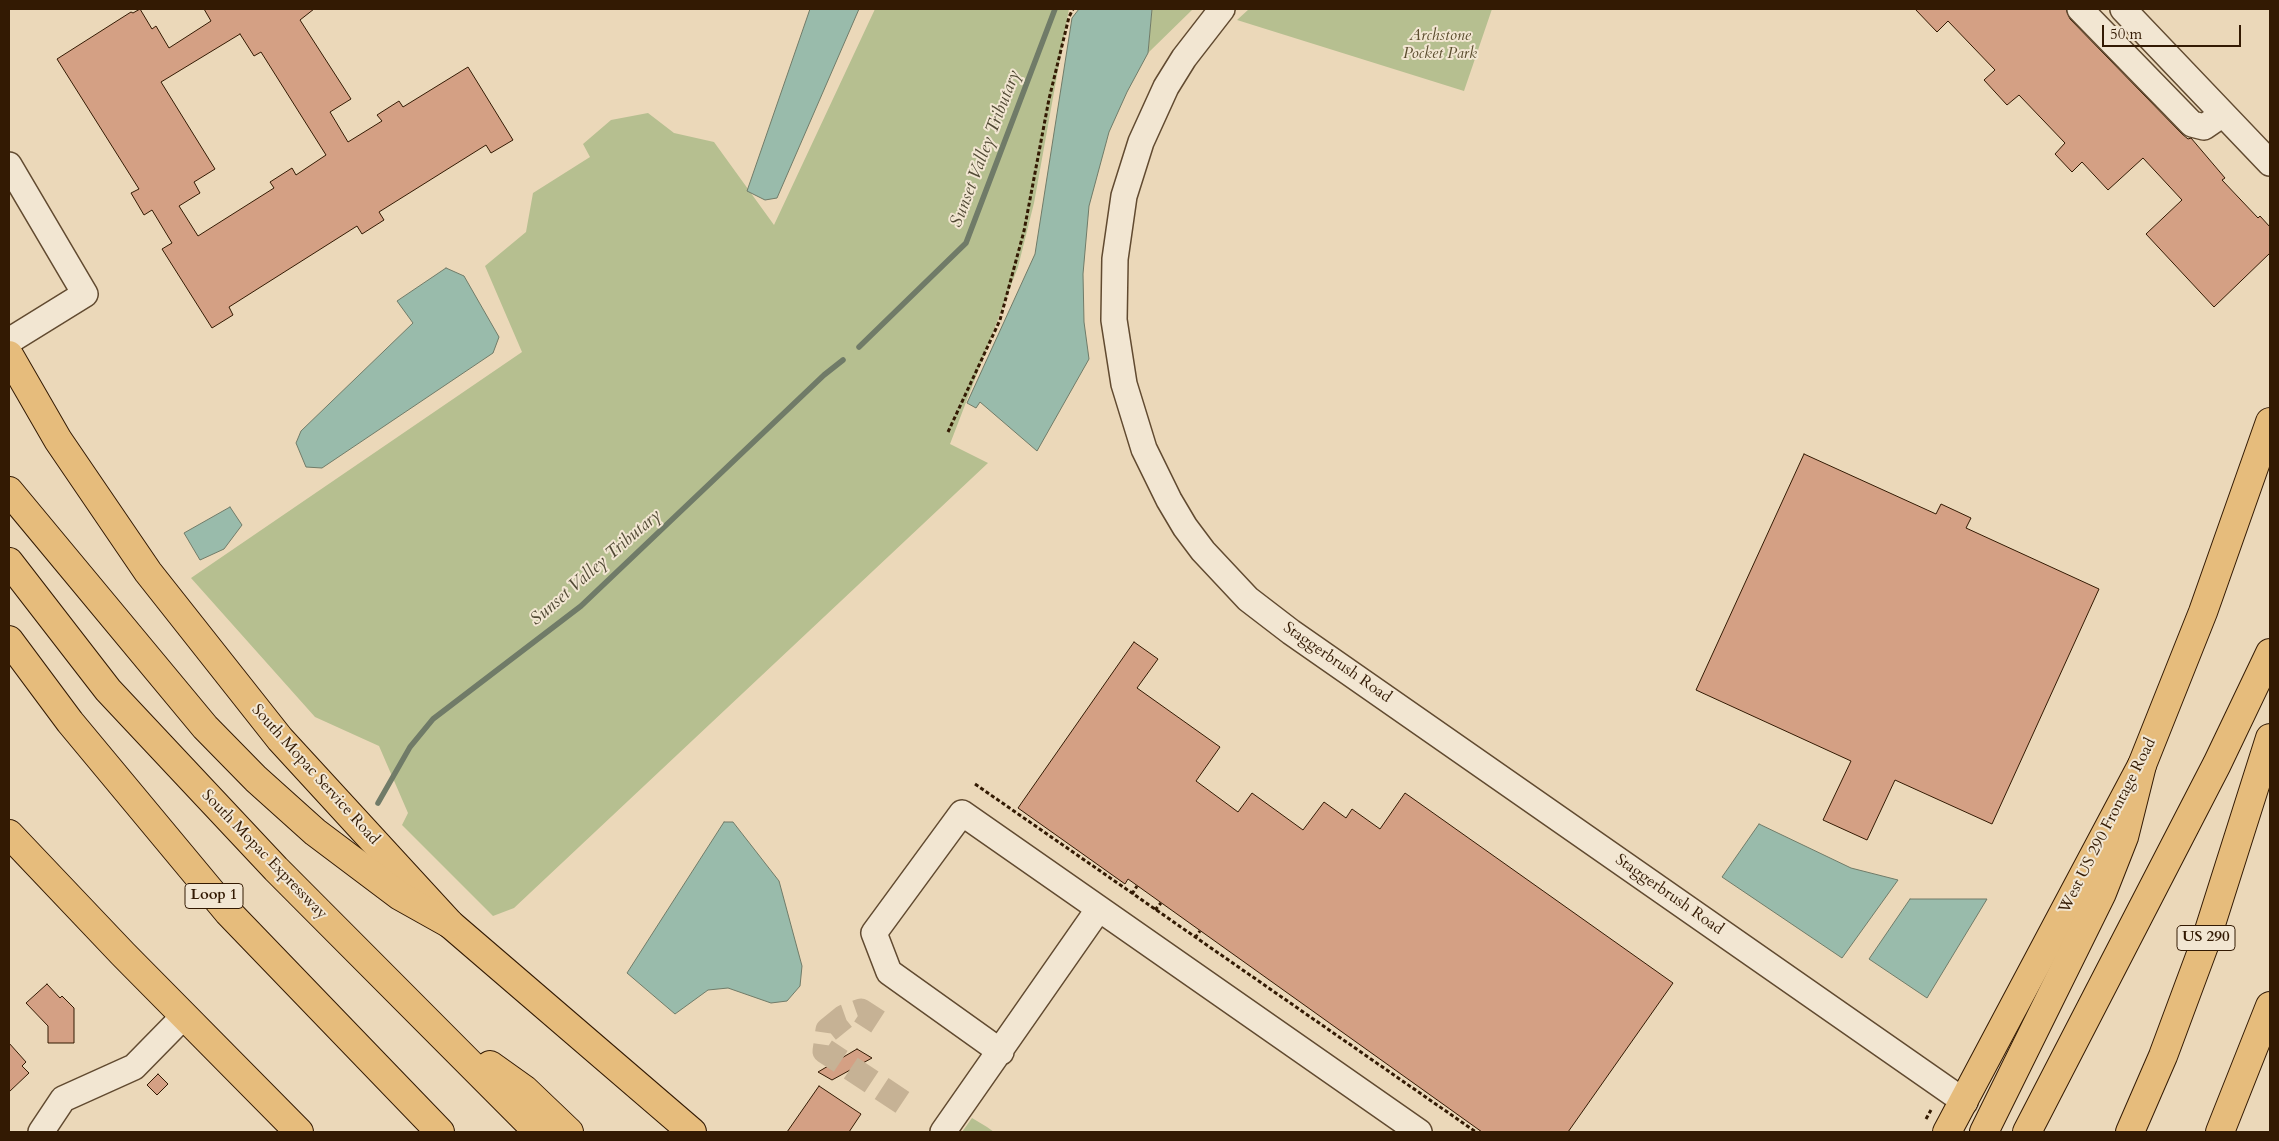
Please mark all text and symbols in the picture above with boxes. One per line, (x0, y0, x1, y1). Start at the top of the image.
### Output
scale bar (2104, 15, 2243, 47)
text: 50 m (2110, 24, 2142, 44)
park label: Archstone Pocket Park (1403, 26, 1477, 64)
water label: Sunset Valley Tributary (946, 67, 1026, 231)
water label: Sunset Valley Tributary (526, 505, 666, 631)
street label: Staggerbrush Road (1279, 618, 1395, 708)
street label: South Mopac Service Road (247, 701, 383, 849)
street label: West US 290 Frontage Road (2055, 735, 2161, 917)
street label: South Mopac Expressway (197, 786, 331, 924)
street label: Staggerbrush Road (1611, 850, 1727, 940)
road number: Loop 1 (185, 884, 243, 908)
road number: US 290 (2177, 926, 2235, 950)

